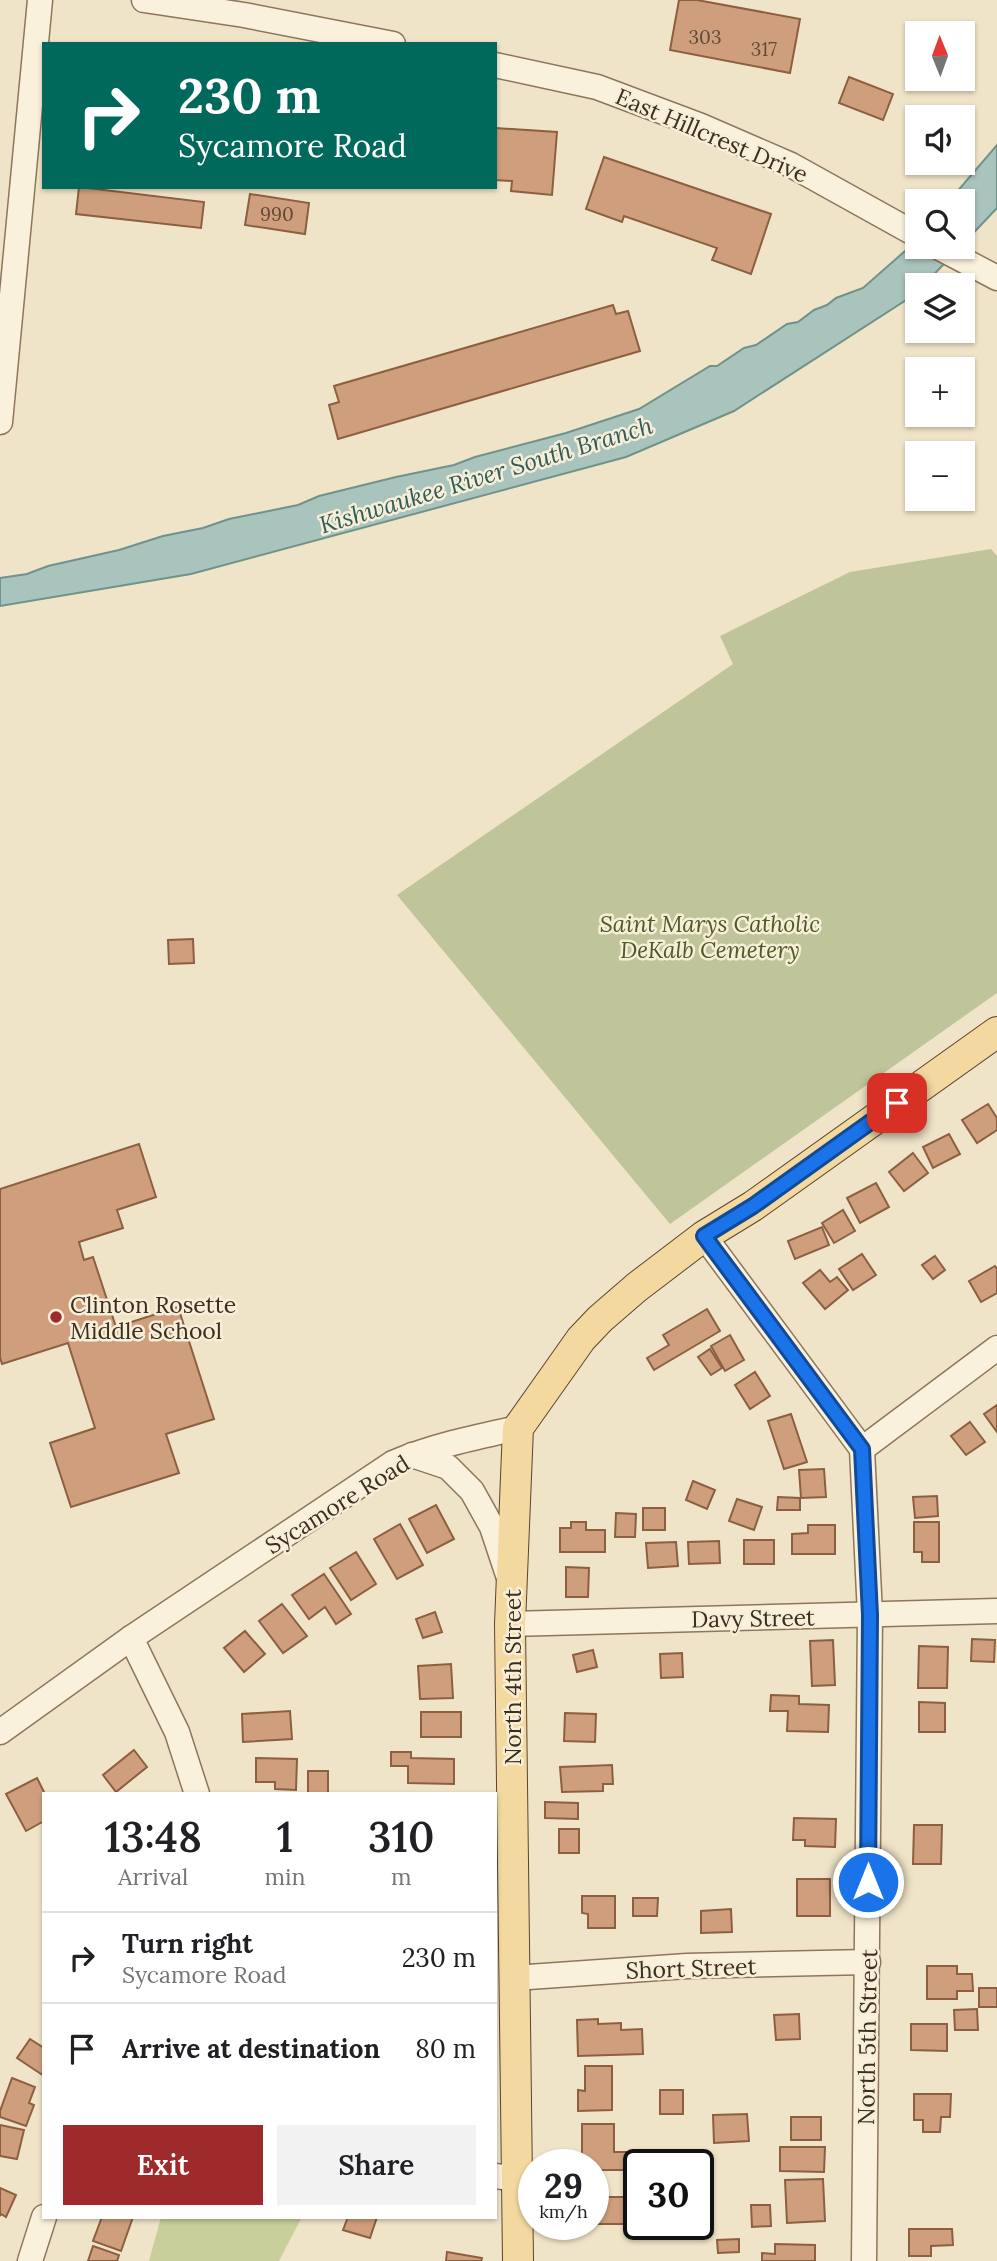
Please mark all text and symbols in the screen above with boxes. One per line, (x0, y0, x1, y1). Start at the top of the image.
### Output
north arrow (905, 21, 975, 91)
map controls (905, 21, 975, 511)
house number: 303 (689, 25, 721, 49)
house number: 317 (751, 37, 777, 61)
text: 230 m (178, 64, 321, 126)
icon: right (63, 70, 154, 161)
street label: East Hillcrest Drive (611, 81, 813, 189)
button: sound (905, 105, 975, 175)
text: Sycamore Road (178, 125, 407, 166)
button: search (905, 189, 975, 259)
house number: 990 (260, 202, 294, 226)
button: layers (905, 273, 975, 343)
button: + (905, 357, 975, 427)
water label: Kishwaukee River South Branch (316, 409, 657, 541)
button: − (905, 441, 975, 511)
park label: Saint Marys Catholic DeKalb Cemetery (600, 909, 820, 964)
pin (867, 1073, 927, 1133)
icon: arrive (878, 1084, 916, 1122)
place label: Clinton Rosette Middle School (70, 1290, 236, 1345)
marker: Clinton Rosette Middle School (48, 1309, 64, 1325)
street label: Sycamore Road (260, 1448, 415, 1560)
street label: North 4th Street (498, 1589, 527, 1765)
street label: Davy Street (691, 1602, 815, 1634)
text: 13:48 (105, 1810, 202, 1864)
text: 1 (277, 1810, 293, 1864)
text: 310 (368, 1810, 434, 1864)
position arrow (831, 1845, 905, 1919)
text: Arrival (118, 1862, 188, 1891)
text: min (264, 1862, 305, 1891)
text: m (391, 1862, 411, 1891)
text: Turn right (122, 1927, 253, 1960)
icon: right (63, 1939, 101, 1977)
text: 230 m (402, 1941, 476, 1974)
street label: North 5th Street (851, 1949, 883, 2125)
street label: Short Street (625, 1951, 757, 1985)
text: Sycamore Road (122, 1960, 287, 1989)
icon: arrive (63, 2030, 101, 2068)
text: Arrive at destination (122, 2032, 380, 2065)
text: 80 m (415, 2032, 476, 2065)
button: Exit (63, 2125, 263, 2205)
button: Share (277, 2125, 476, 2205)
speed limit sign: 30 (623, 2149, 714, 2240)
text: 29 (544, 2163, 583, 2208)
text: km/h (539, 2200, 588, 2223)

